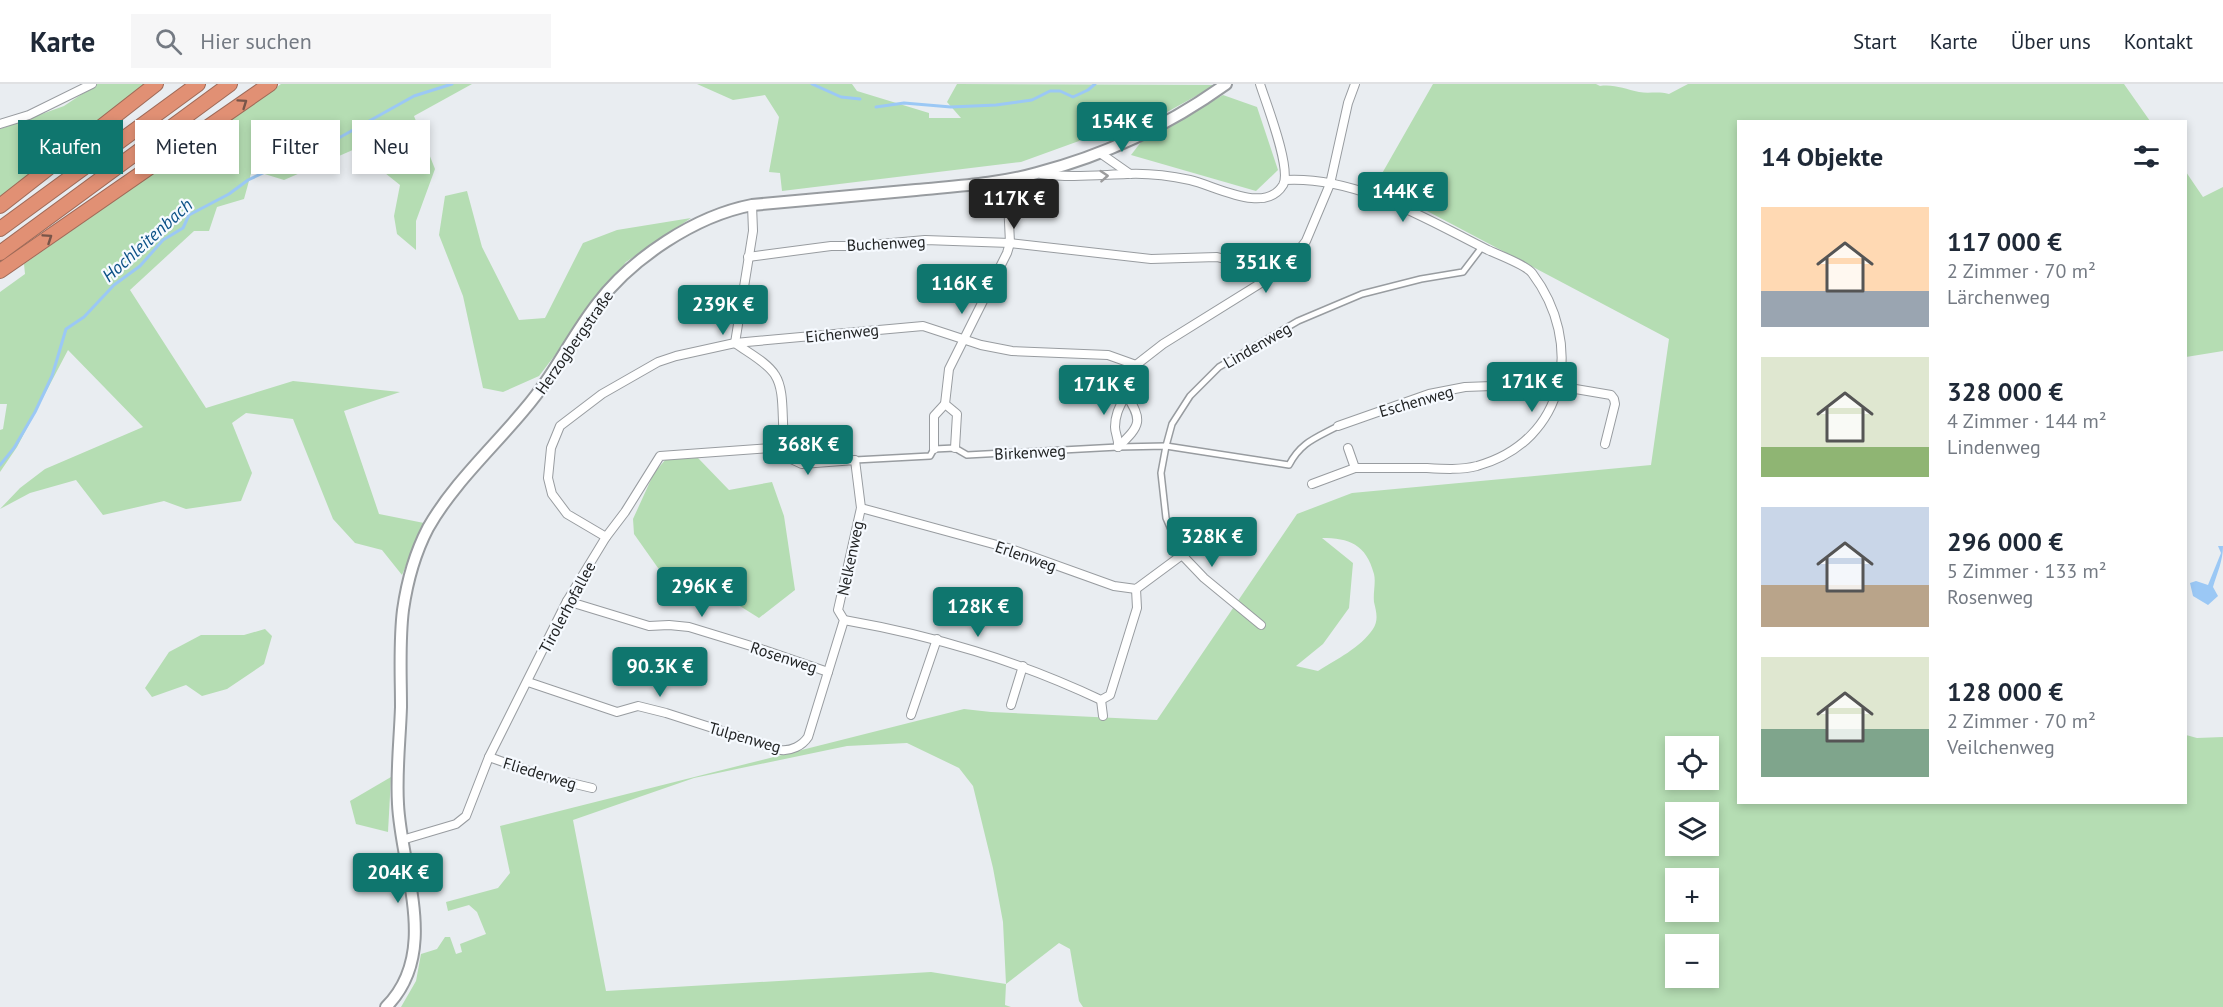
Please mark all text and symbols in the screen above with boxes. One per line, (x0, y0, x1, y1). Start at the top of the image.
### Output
search box (131, 14, 551, 68)
text: Karte (30, 23, 95, 60)
icon: search (152, 25, 185, 58)
text: Hier suchen (200, 27, 312, 55)
text: Start (1853, 28, 1897, 55)
text: Karte (1930, 28, 1978, 55)
text: Über uns (2011, 28, 2091, 55)
text: Kontakt (2124, 28, 2193, 55)
one-way arrow (236, 99, 247, 110)
pin: 154K € (1073, 102, 1171, 153)
text: 154K € (1091, 108, 1153, 134)
chip: Kaufen (18, 120, 123, 174)
chip: Mieten (135, 120, 239, 174)
chip: Filter (251, 120, 340, 174)
chip: Neu (352, 120, 430, 174)
text: 14 Objekte (1761, 140, 1883, 173)
icon: filters (2130, 140, 2163, 173)
one-way arrow (1099, 169, 1108, 182)
pin: 144K € (1354, 172, 1452, 223)
text: 144K € (1372, 178, 1434, 204)
pin: 117K € (965, 179, 1063, 230)
text: 117K € (983, 185, 1045, 211)
water label: Hochleitenbach (97, 193, 197, 287)
text: 117 000 € (1947, 225, 2062, 258)
street label: Buchenweg (846, 231, 926, 255)
icon: home (1809, 231, 1881, 303)
one-way arrow (42, 234, 53, 245)
pin: 351K € (1217, 243, 1315, 294)
text: 351K € (1235, 249, 1297, 275)
text: 2 Zimmer · 70 m² (1947, 258, 2096, 284)
pin: 116K € (913, 264, 1011, 315)
text: 116K € (931, 270, 993, 296)
text: Lärchenweg (1947, 284, 2050, 310)
pin: 239K € (674, 285, 772, 336)
street label: Herzogbergstraße (531, 286, 617, 398)
text: 239K € (692, 291, 754, 317)
street label: Lindenweg (1220, 318, 1294, 372)
street label: Eichenweg (804, 319, 880, 347)
pin: 171K € (1483, 362, 1581, 413)
pin: 171K € (1055, 365, 1153, 416)
text: 171K € (1501, 368, 1563, 394)
text: 171K € (1073, 371, 1135, 397)
text: 328 000 € (1947, 375, 2063, 408)
street label: Eschenweg (1377, 381, 1455, 421)
icon: home (1809, 381, 1881, 453)
text: 4 Zimmer · 144 m² (1947, 408, 2107, 434)
pin: 368K € (759, 425, 857, 476)
text: 368K € (777, 431, 839, 457)
text: Lindenweg (1947, 434, 2041, 460)
street label: Birkenweg (994, 440, 1066, 464)
pin: 328K € (1163, 517, 1261, 568)
street label: Nelkenweg (832, 519, 868, 597)
text: 328K € (1181, 523, 1243, 549)
text: 296 000 € (1947, 525, 2063, 558)
icon: home (1809, 531, 1881, 603)
street label: Erlenweg (993, 536, 1059, 576)
street label: Tirolerhofallee (534, 558, 600, 656)
text: 5 Zimmer · 133 m² (1947, 558, 2107, 584)
pin: 296K € (653, 567, 751, 618)
text: 296K € (671, 573, 733, 599)
text: Rosenweg (1947, 584, 2033, 610)
pin: 128K € (929, 587, 1027, 638)
text: 128K € (947, 593, 1009, 619)
street label: Rosenweg (748, 637, 820, 677)
pin: 90.3K € (605, 647, 715, 698)
text: 90.3K € (626, 653, 694, 679)
text: 128 000 € (1947, 675, 2063, 708)
icon: home (1809, 681, 1881, 753)
text: 2 Zimmer · 70 m² (1947, 708, 2096, 734)
street label: Tulpenweg (707, 717, 783, 757)
text: Veilchenweg (1947, 734, 2055, 760)
map controls (1665, 736, 1719, 988)
button: locate (1665, 736, 1719, 790)
street label: Fliederweg (501, 752, 579, 794)
button: layers (1665, 802, 1719, 856)
pin: 204K € (349, 853, 447, 904)
text: 204K € (367, 859, 429, 885)
button: + (1665, 868, 1719, 922)
button: − (1665, 934, 1719, 988)

